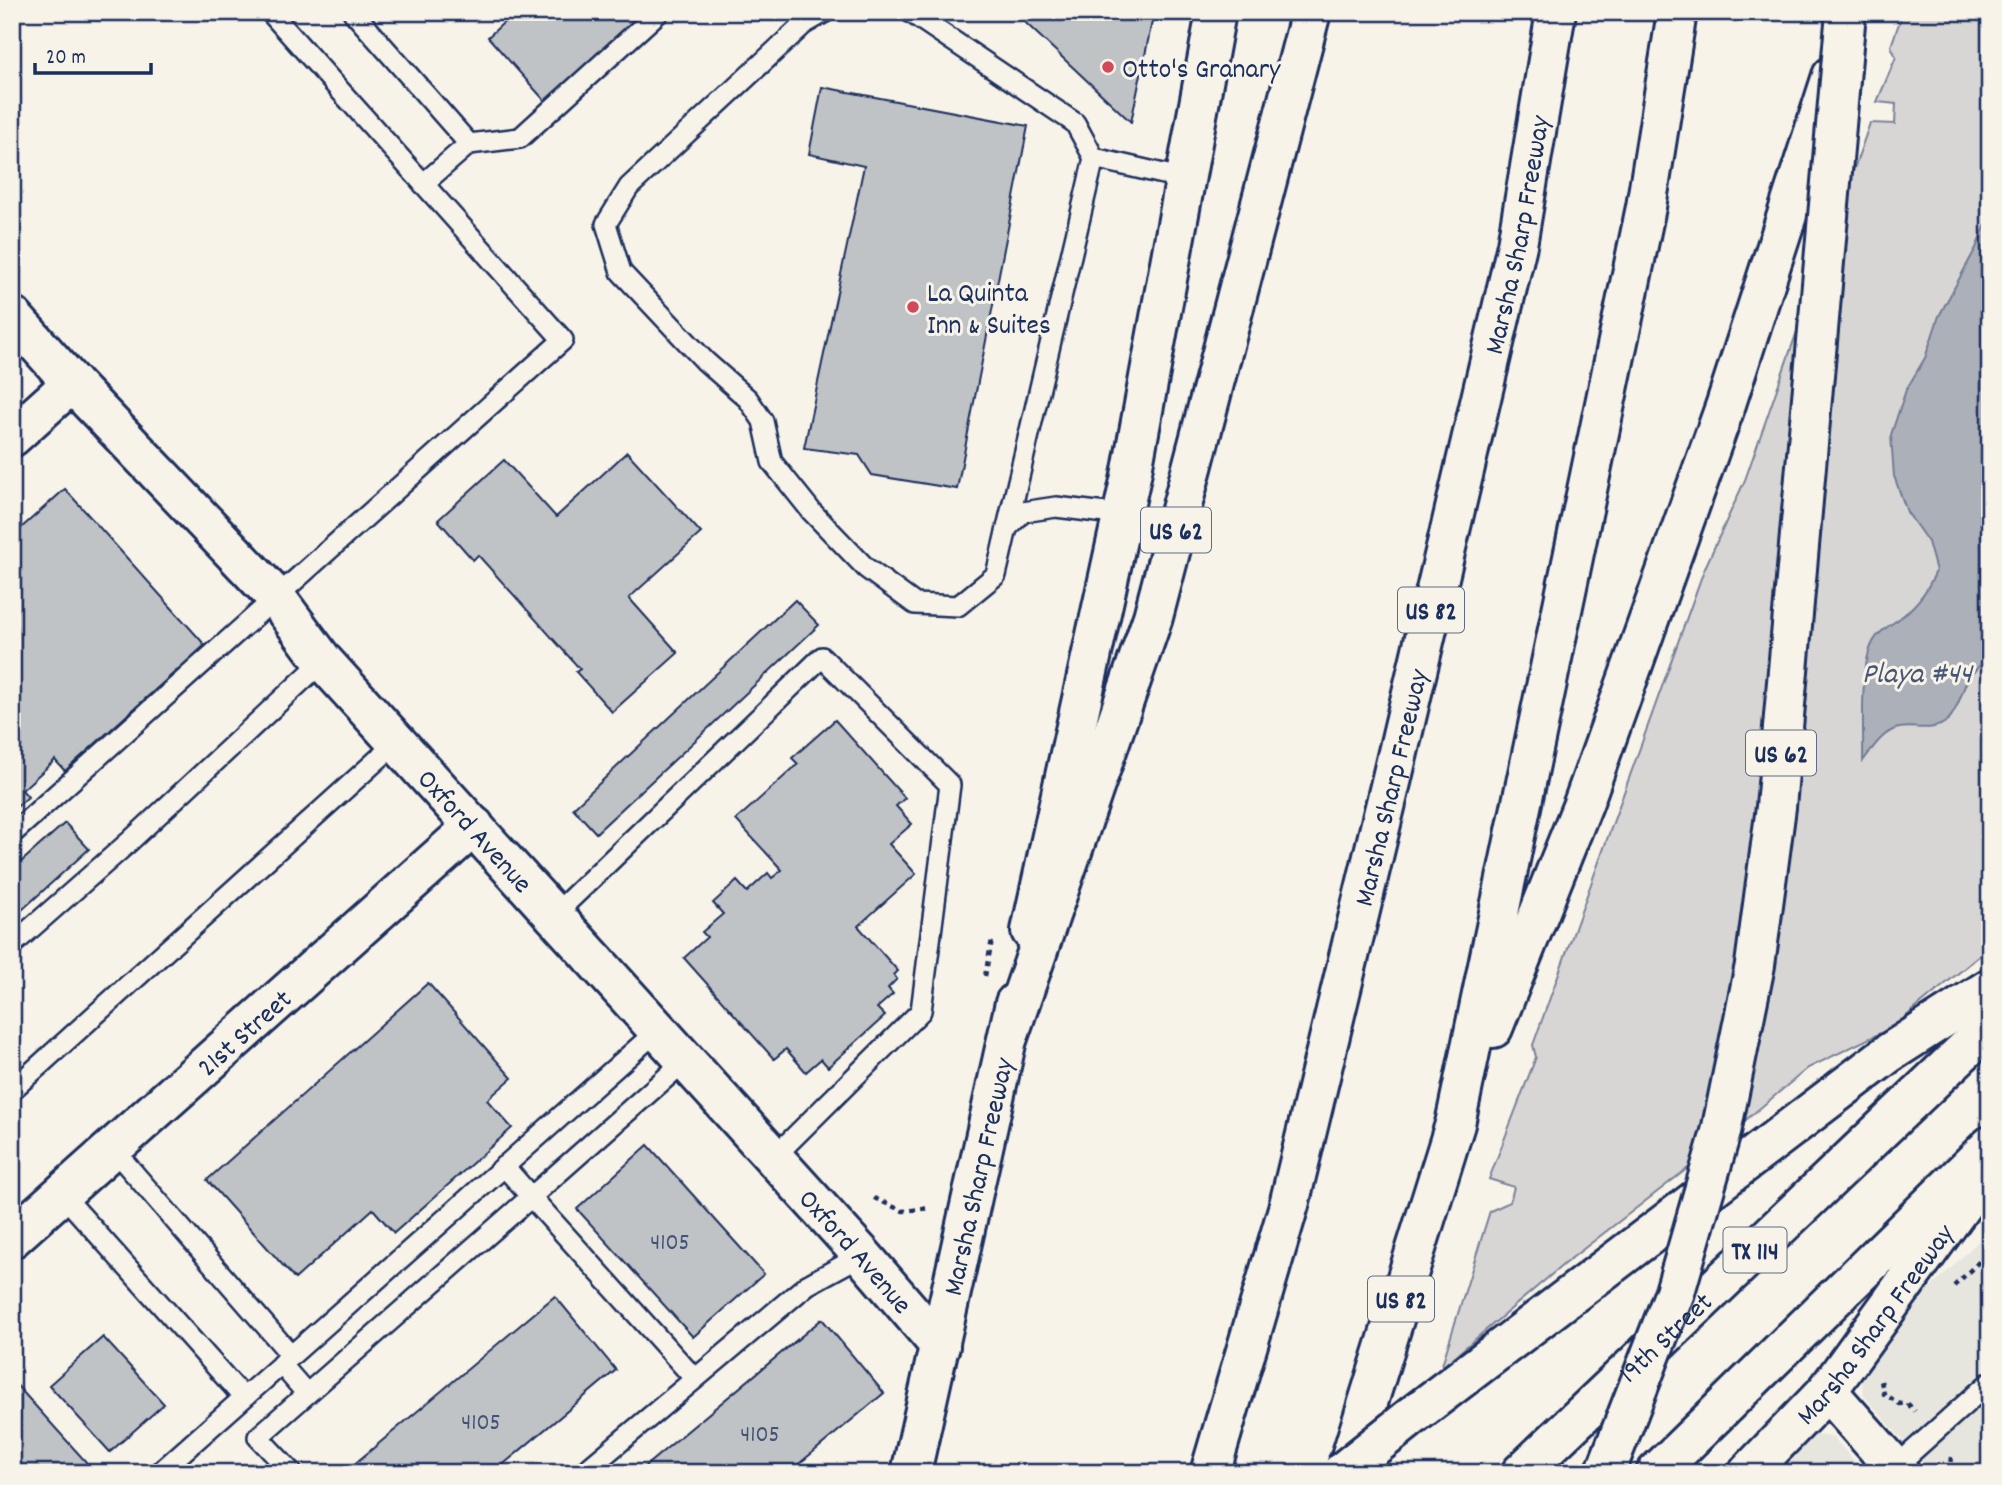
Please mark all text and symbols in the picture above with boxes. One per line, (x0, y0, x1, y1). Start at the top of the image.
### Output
scale bar (35, 32, 150, 76)
text: 20 m (46, 44, 86, 74)
place label: Otto's Granary (1122, 52, 1281, 92)
marker: Otto's Granary (1100, 59, 1116, 75)
street label: Marsha Sharp Freeway (1477, 113, 1563, 359)
place label: La Quinta Inn & Suites (927, 276, 1051, 348)
marker: La Quinta Inn & Suites (905, 299, 921, 315)
road number: US 62 (1141, 508, 1211, 552)
road number: US 82 (1398, 588, 1464, 632)
water label: Playa #44 (1862, 655, 1975, 698)
street label: Marsha Sharp Freeway (1347, 665, 1442, 911)
road number: US 62 (1746, 730, 1816, 776)
street label: Oxford Avenue (405, 762, 540, 904)
street label: 21st Street (190, 982, 303, 1089)
street label: Marsha Sharp Freeway (936, 1054, 1027, 1300)
street label: Oxford Avenue (787, 1182, 919, 1325)
street label: Marsha Sharp Freeway (1789, 1217, 1967, 1436)
house number: 4105 (650, 1227, 690, 1261)
road number: TX 114 (1724, 1228, 1786, 1273)
road number: US 82 (1368, 1276, 1434, 1322)
street label: 19th Street (1612, 1285, 1724, 1395)
house number: 4105 (461, 1407, 501, 1441)
house number: 4105 (740, 1419, 780, 1453)

